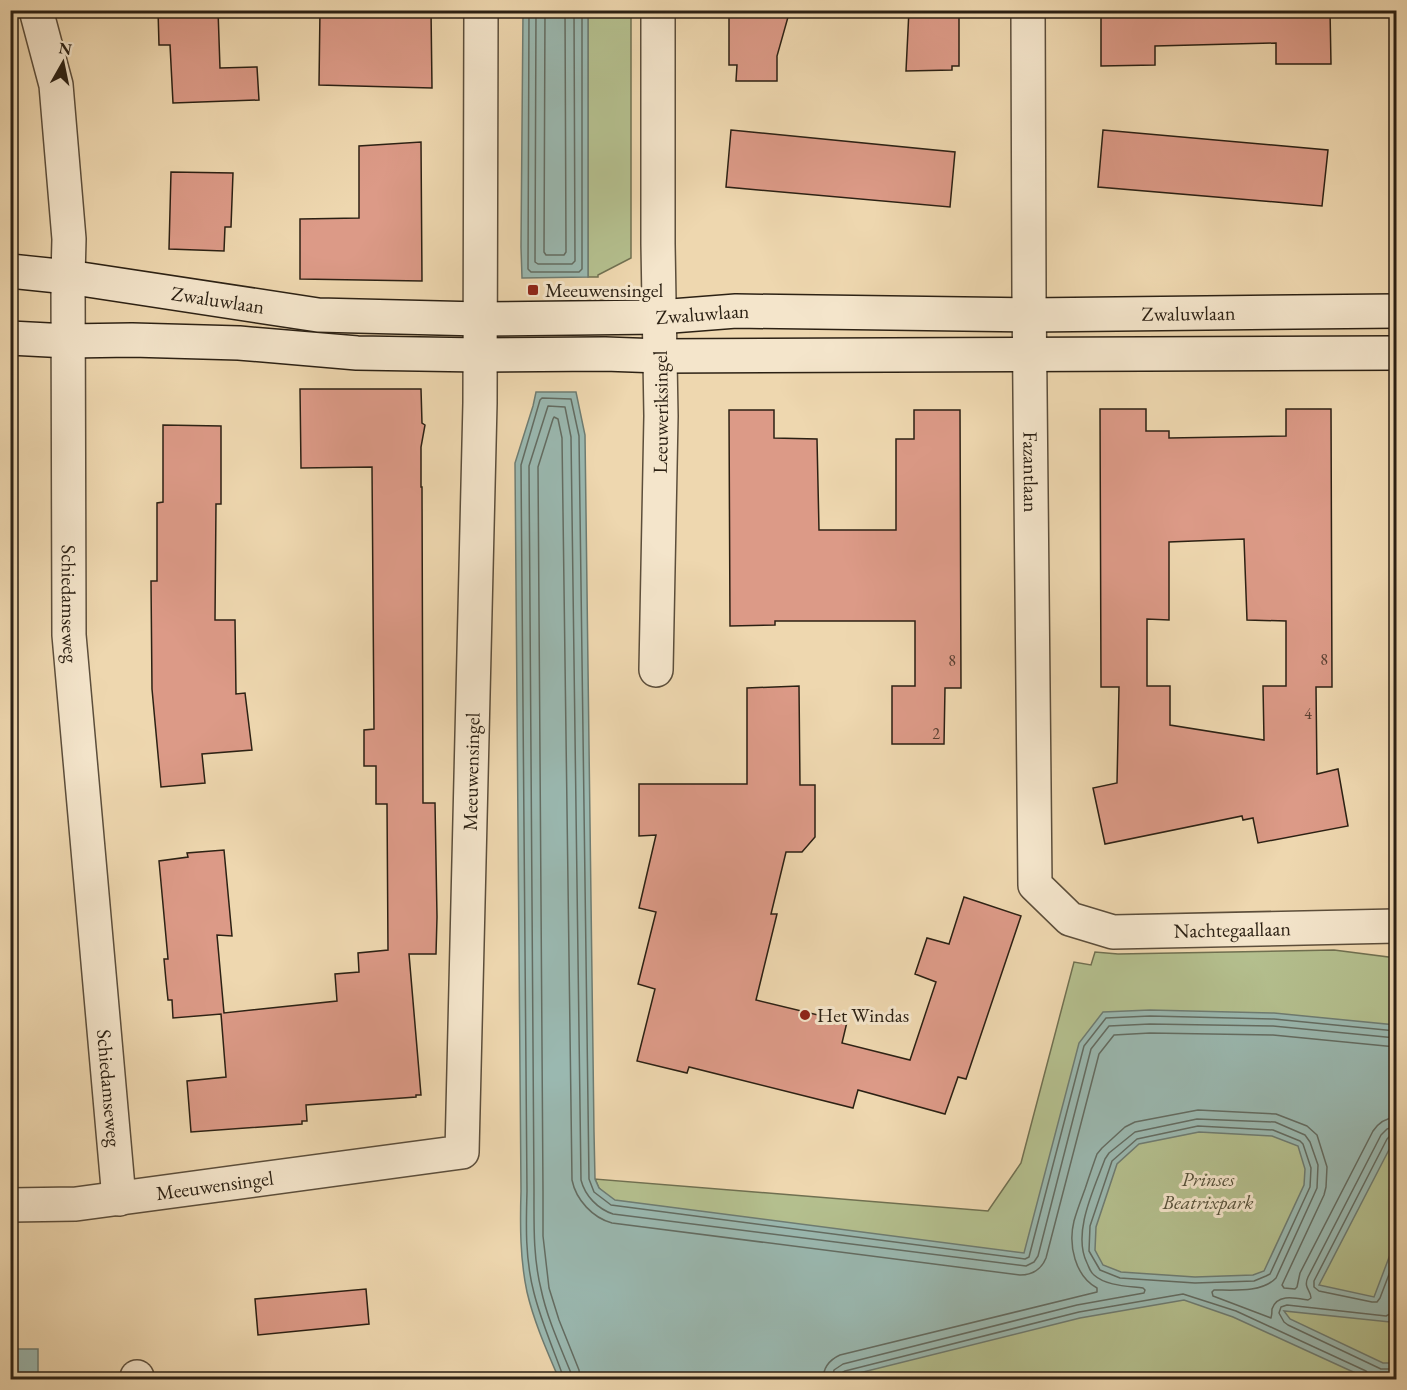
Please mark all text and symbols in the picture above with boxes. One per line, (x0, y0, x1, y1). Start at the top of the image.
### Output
north arrow (33, 33, 93, 93)
text: N (57, 37, 73, 60)
place label: Meeuwensingel (545, 277, 664, 303)
street label: Zwaluwlaan (170, 280, 267, 320)
marker: Meeuwensingel (526, 283, 540, 297)
street label: Zwaluwlaan (655, 298, 750, 330)
street label: Zwaluwlaan (1141, 300, 1236, 327)
street label: Leeuweriksingel (647, 350, 674, 474)
street label: Fazantlaan (1017, 431, 1044, 513)
street label: Schiedamseweg (56, 545, 84, 664)
house number: 8 (1320, 649, 1328, 670)
house number: 8 (948, 650, 956, 671)
house number: 4 (1304, 703, 1312, 724)
street label: Meeuwensingel (457, 712, 486, 831)
house number: 2 (932, 723, 940, 744)
street label: Nachtegaallaan (1173, 915, 1292, 944)
place label: Het Windas (817, 1002, 909, 1028)
marker: Het Windas (798, 1008, 812, 1022)
street label: Schiedamseweg (91, 1028, 127, 1148)
street label: Meeuwensingel (154, 1164, 275, 1206)
park label: Prinses Beatrixpark (1161, 1166, 1254, 1215)

